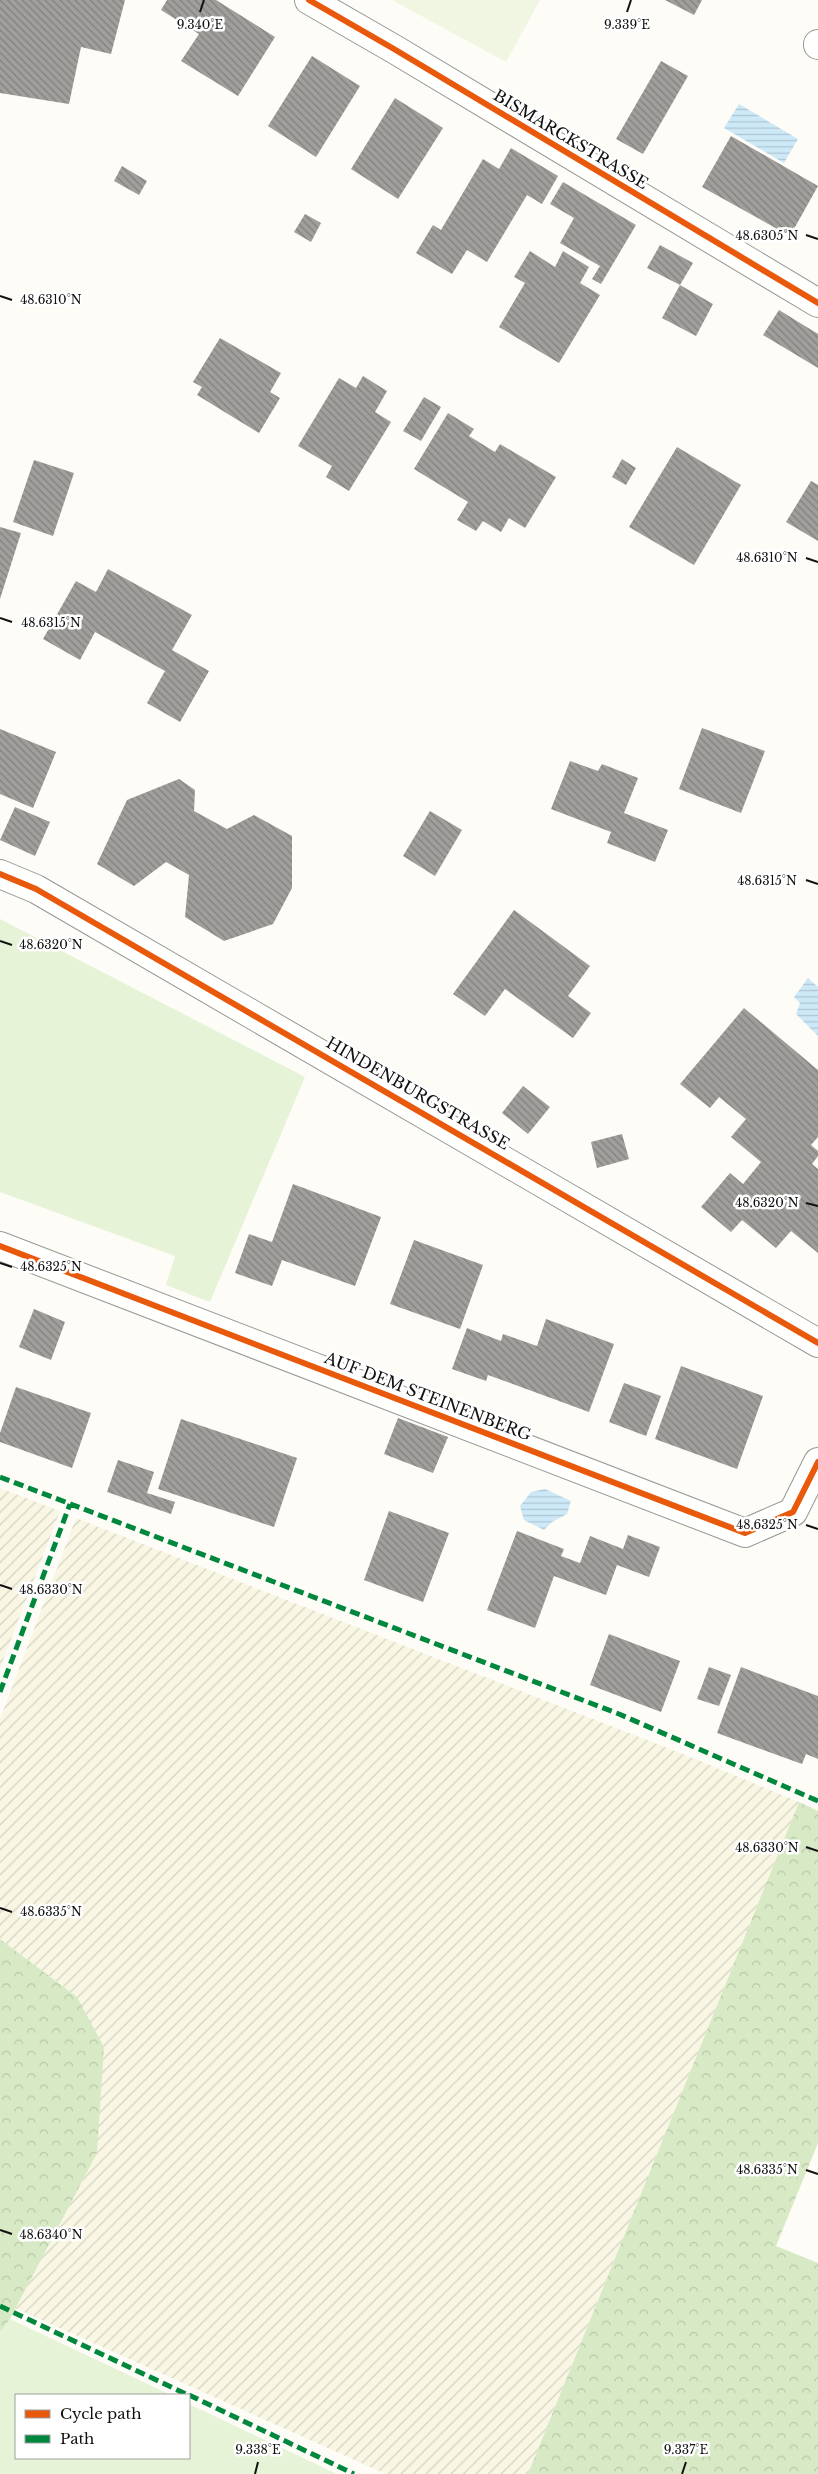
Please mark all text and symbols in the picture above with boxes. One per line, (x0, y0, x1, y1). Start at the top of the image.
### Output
text: 9.340°E (177, 17, 223, 32)
text: 9.339°E (604, 17, 650, 32)
street label: BISMARCKSTRASSE (490, 85, 652, 193)
text: 48.6305°N (736, 228, 799, 243)
text: 48.6310°N (20, 292, 82, 307)
text: 48.6310°N (736, 550, 798, 565)
text: 48.6315°N (21, 615, 81, 630)
text: 48.6315°N (737, 873, 797, 888)
text: 48.6320°N (19, 937, 83, 952)
street label: HINDENBURGSTRASSE (323, 1032, 513, 1154)
text: 48.6320°N (735, 1195, 799, 1210)
text: 48.6325°N (20, 1259, 82, 1274)
street label: AUF DEM STEINENBERG (321, 1347, 534, 1445)
text: 48.6325°N (736, 1517, 798, 1532)
text: 48.6330°N (19, 1582, 83, 1597)
text: 48.6330°N (735, 1840, 799, 1855)
text: 48.6335°N (20, 1904, 82, 1919)
text: 48.6335°N (736, 2162, 798, 2177)
text: 48.6340°N (20, 2227, 83, 2242)
legend (15, 2394, 190, 2459)
text: Cycle path (60, 2404, 142, 2423)
text: Path (60, 2429, 94, 2448)
text: 9.338°E (235, 2442, 281, 2457)
text: 9.337°E (664, 2442, 708, 2457)

